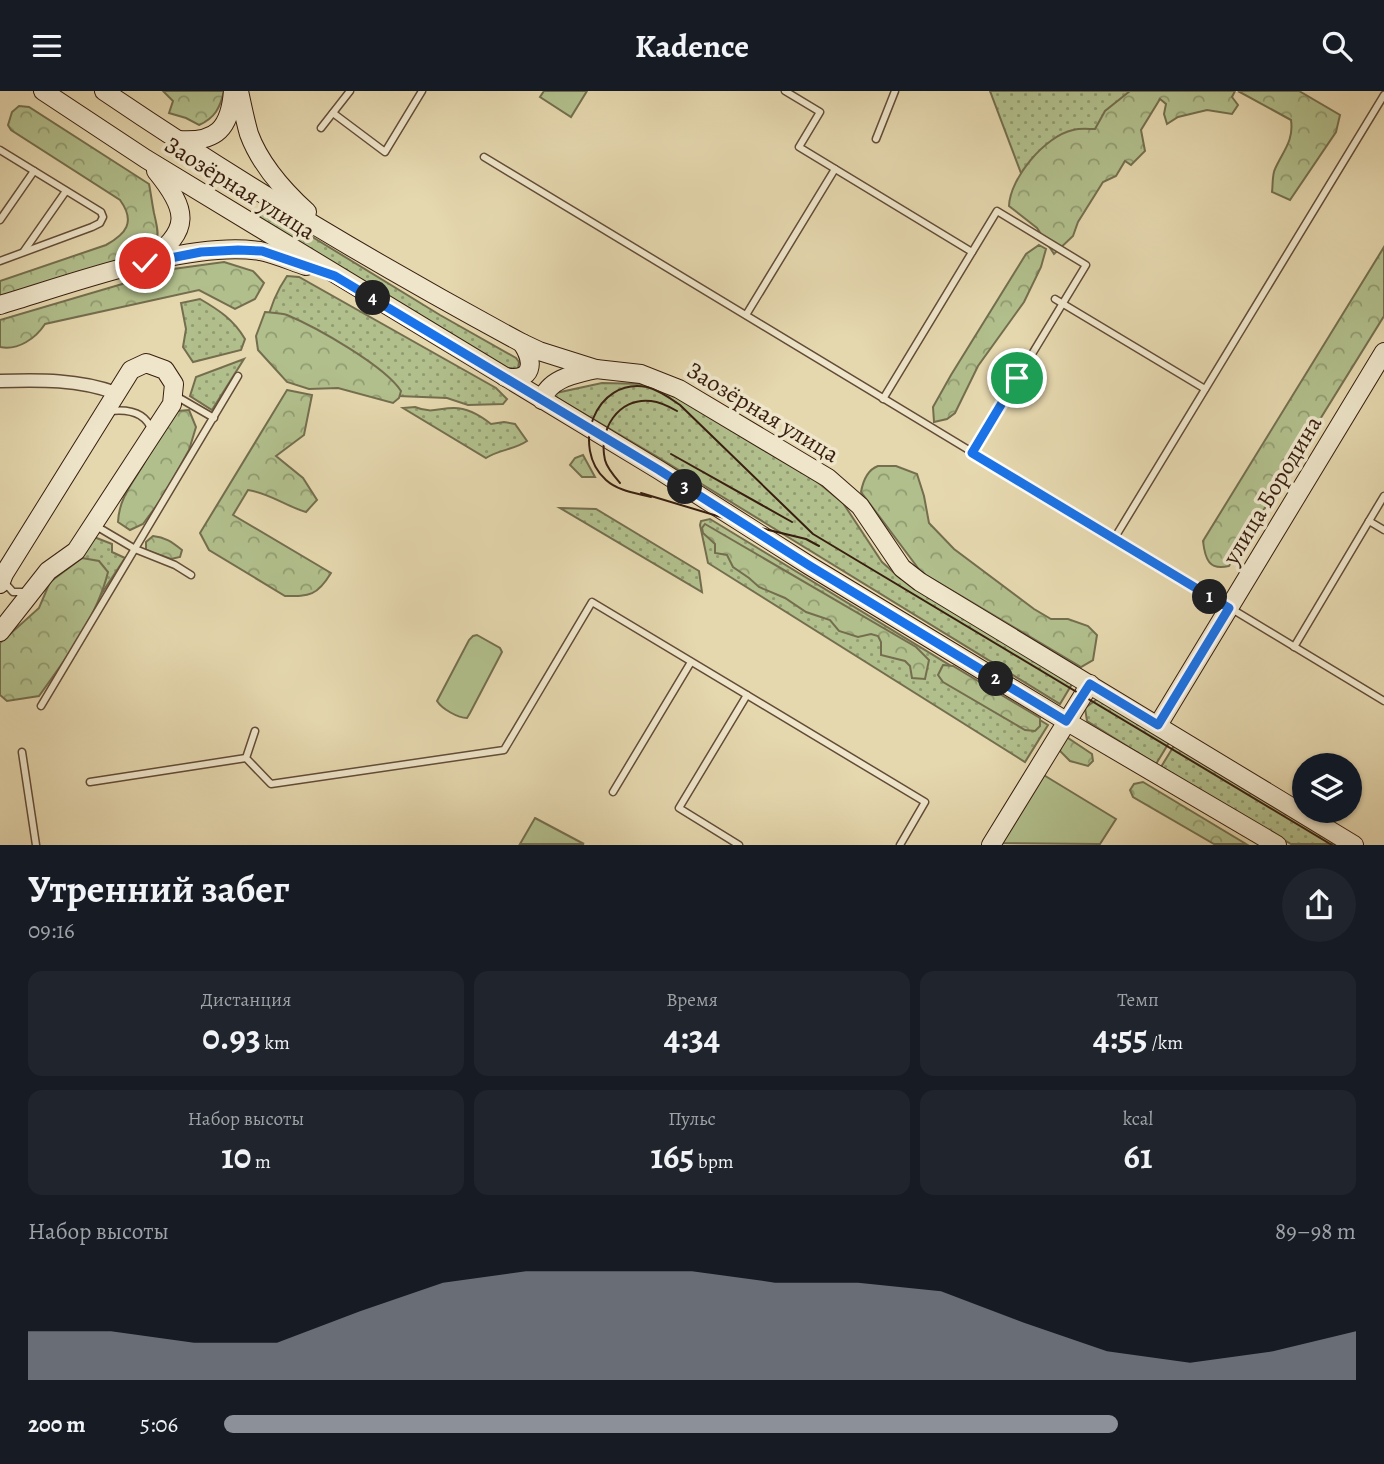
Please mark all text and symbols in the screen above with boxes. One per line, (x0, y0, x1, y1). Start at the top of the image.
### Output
text: Kadence (635, 24, 749, 68)
icon: menu (28, 27, 66, 65)
icon: search (1318, 27, 1356, 65)
street label: Заозёрная улица (158, 129, 322, 247)
pin (115, 233, 175, 293)
icon: check (126, 244, 164, 282)
pin: 4 (356, 281, 390, 315)
text: 4 (368, 284, 377, 310)
pin (987, 348, 1047, 408)
street label: Заозёрная улица (681, 354, 845, 470)
icon: arrive (998, 359, 1036, 397)
street label: улица Бородина (1214, 410, 1329, 571)
pin: 3 (668, 469, 702, 505)
text: 3 (680, 473, 689, 499)
pin: 1 (1192, 580, 1228, 615)
text: 1 (1206, 583, 1213, 609)
pin: 2 (978, 661, 1014, 697)
text: 2 (991, 665, 1000, 691)
map controls (1292, 753, 1362, 823)
button: layers (1292, 753, 1362, 823)
text: Утренний забег (28, 863, 289, 915)
button: share (1282, 868, 1356, 942)
text: 09:16 (28, 915, 75, 946)
text: Дистанция (201, 987, 291, 1013)
text: Время (666, 987, 718, 1013)
text: Темп (1117, 987, 1159, 1013)
text: 0.93 (202, 1013, 261, 1061)
text: 4:34 (664, 1013, 720, 1061)
text: 4:55 (1093, 1013, 1148, 1061)
text: km (261, 1030, 290, 1056)
text: /km (1148, 1030, 1183, 1056)
text: Набор высоты (188, 1106, 304, 1132)
text: Пульс (668, 1106, 716, 1132)
text: kcal (1123, 1106, 1153, 1132)
text: 10 (221, 1132, 251, 1180)
text: 165 (650, 1132, 694, 1180)
text: 61 (1124, 1132, 1152, 1180)
text: m (251, 1149, 271, 1175)
text: bpm (694, 1149, 734, 1175)
text: Набор высоты (28, 1216, 169, 1247)
text: 89–98 m (1275, 1216, 1356, 1247)
text: 200 m (28, 1409, 86, 1440)
text: 5:06 (140, 1409, 178, 1440)

